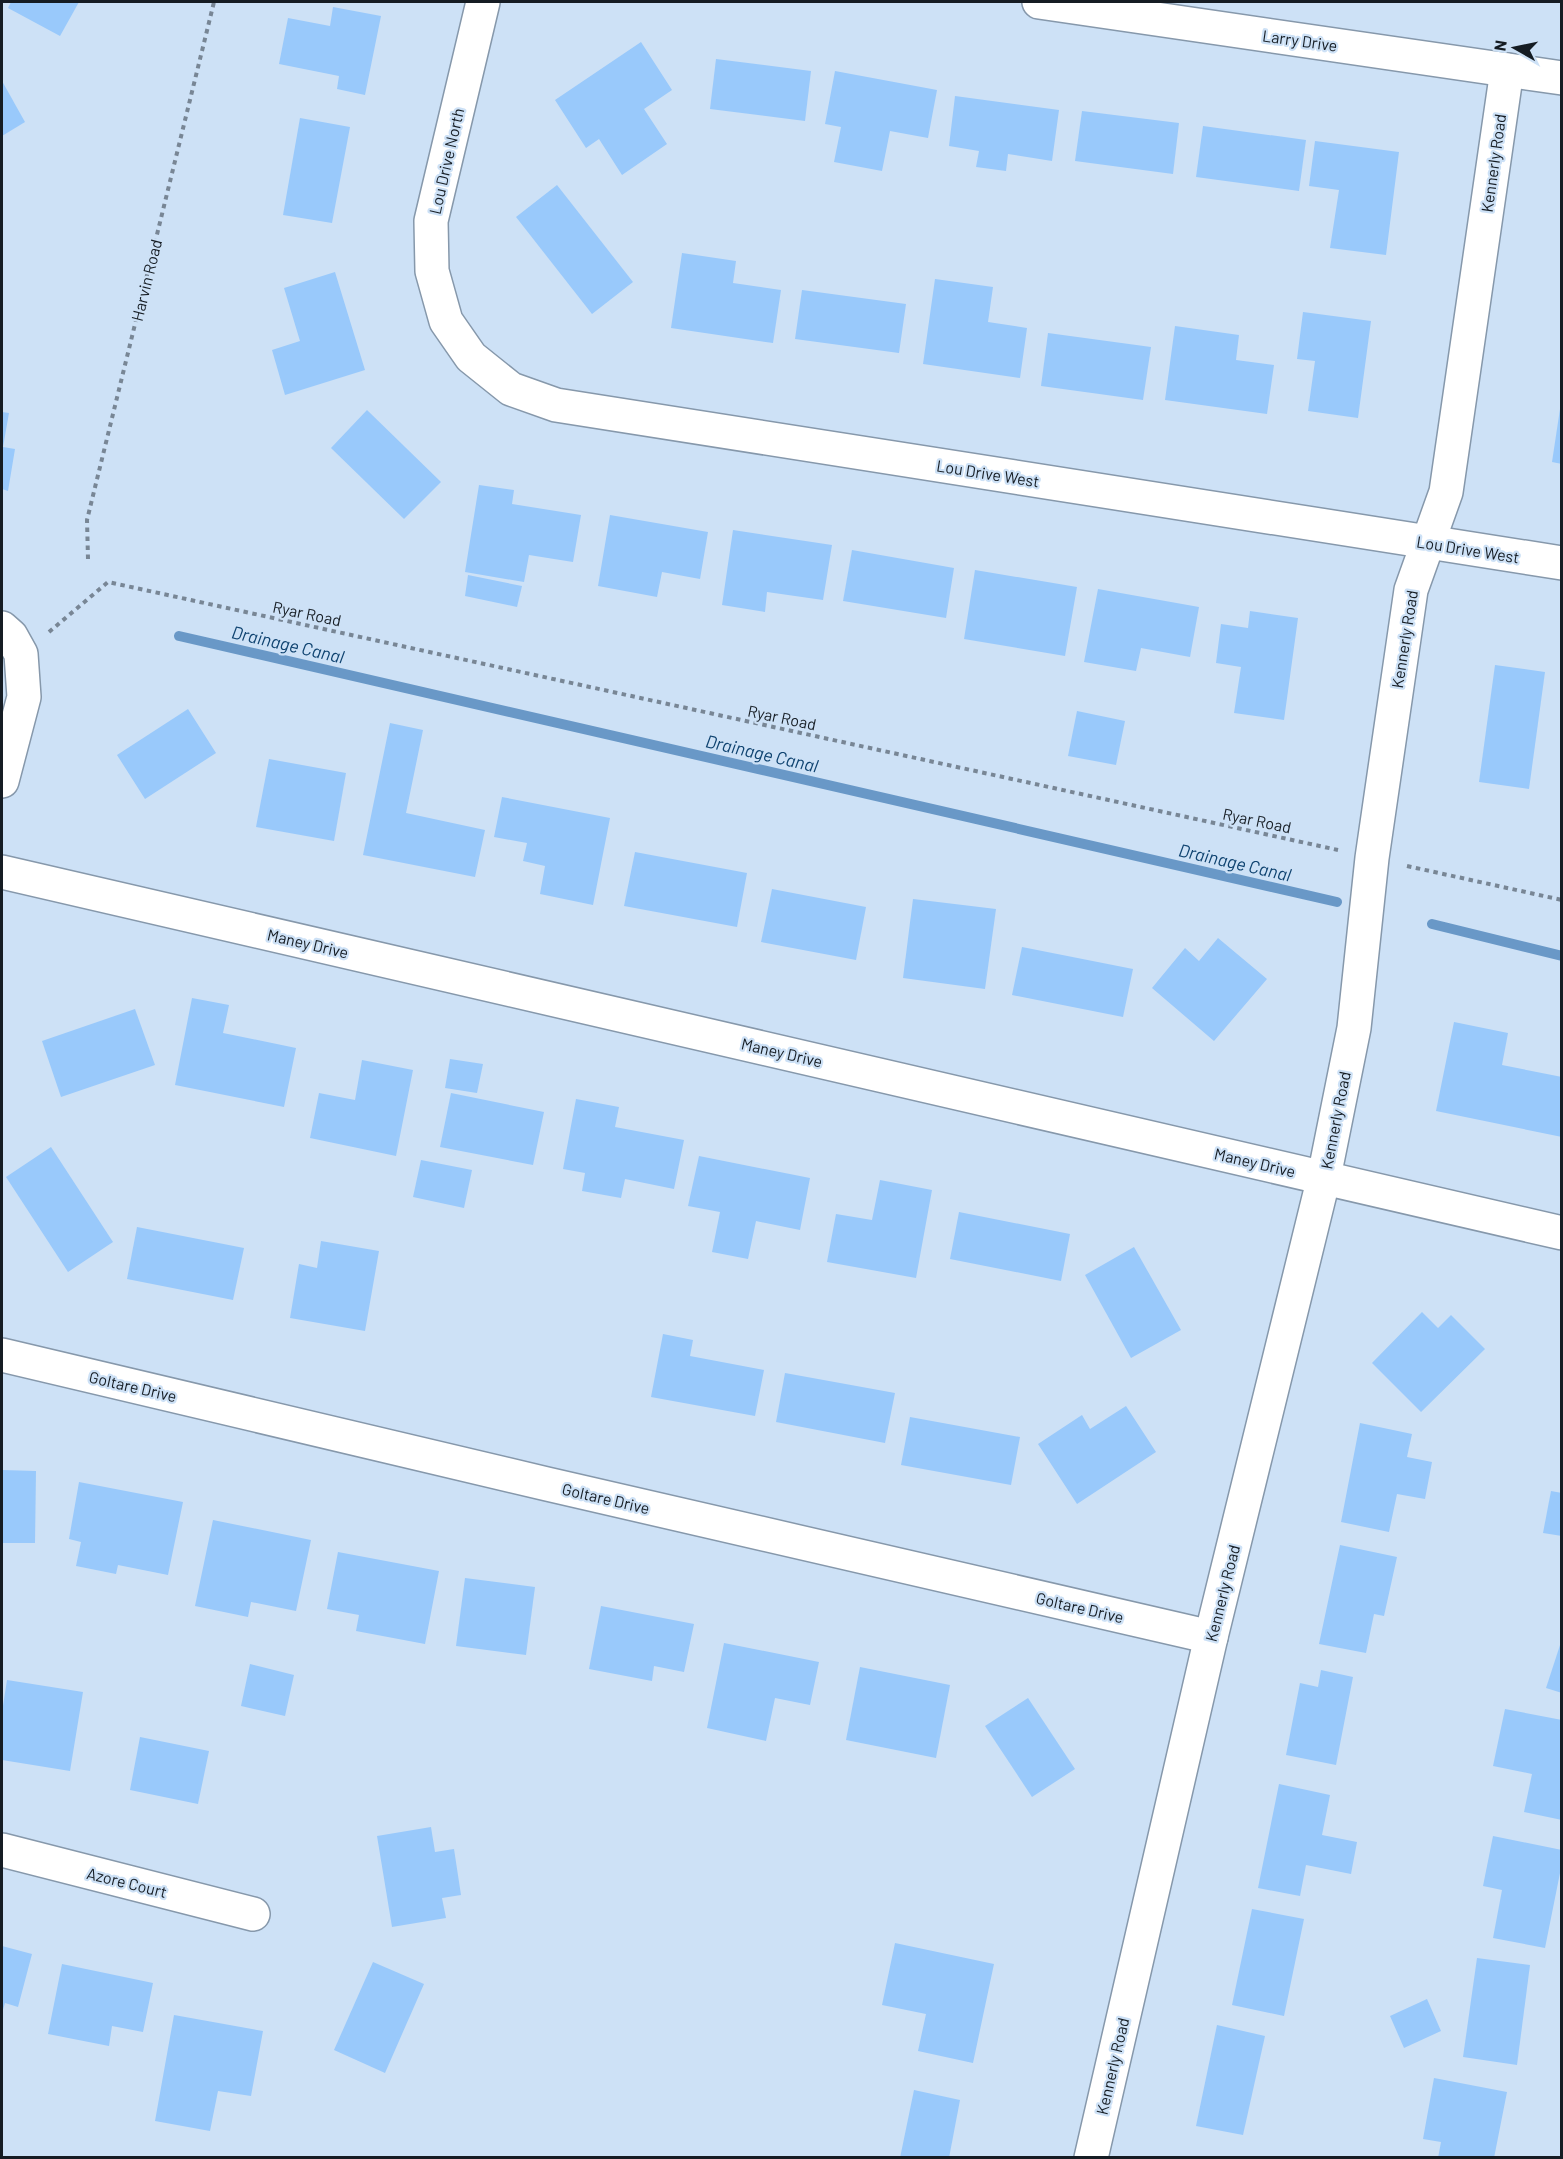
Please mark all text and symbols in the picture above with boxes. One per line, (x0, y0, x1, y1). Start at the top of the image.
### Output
north arrow (1485, 18, 1545, 78)
street label: Larry Drive (1261, 25, 1339, 55)
text: N (1489, 39, 1510, 52)
street label: Lou Drive North (425, 106, 467, 216)
street label: Kennerly Road (1477, 113, 1509, 213)
street label: Harvin Road (127, 237, 165, 323)
street label: Lou Drive West (935, 456, 1041, 490)
street label: Lou Drive West (1415, 532, 1521, 566)
street label: Kennerly Road (1387, 589, 1421, 689)
street label: Ryar Road (271, 596, 343, 630)
water label: Drainage Canal (230, 620, 346, 668)
street label: Ryar Road (746, 700, 818, 734)
water label: Drainage Canal (704, 729, 820, 777)
street label: Ryar Road (1221, 803, 1293, 837)
water label: Drainage Canal (1177, 838, 1293, 886)
street label: Maney Drive (266, 924, 350, 962)
street label: Maney Drive (740, 1033, 824, 1071)
street label: Kennerly Road (1316, 1070, 1354, 1170)
street label: Maney Drive (1213, 1143, 1297, 1181)
street label: Goltare Drive (87, 1367, 179, 1405)
street label: Goltare Drive (560, 1479, 652, 1517)
street label: Kennerly Road (1201, 1543, 1243, 1643)
street label: Goltare Drive (1034, 1588, 1126, 1626)
street label: Azore Court (85, 1863, 169, 1901)
street label: Kennerly Road (1092, 2016, 1132, 2116)

